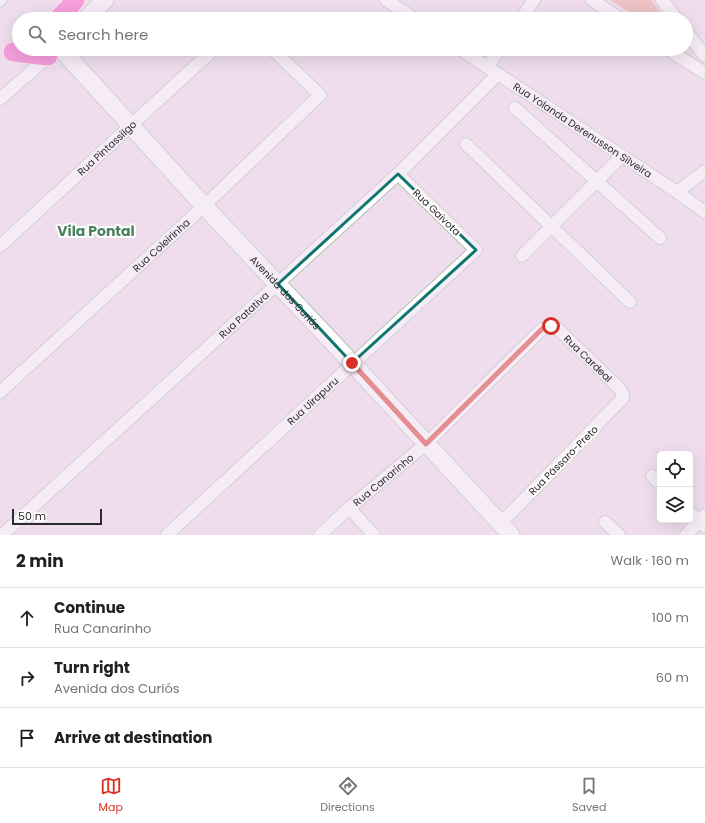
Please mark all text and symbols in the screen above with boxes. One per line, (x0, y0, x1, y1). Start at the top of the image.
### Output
search box (12, 12, 693, 56)
icon: search (26, 23, 48, 45)
text: Search here (58, 24, 148, 45)
street label: Rua Yolanda Derenusson Silveira (510, 79, 655, 182)
street label: Rua Pintassilgo (74, 117, 140, 179)
street label: Rua Gaivota (409, 186, 464, 239)
street label: Rua Coleirinha (129, 215, 193, 276)
district label: Vila Pontal (57, 221, 135, 241)
street label: Avenida dos Curiós (246, 252, 324, 333)
street label: Rua Patativa (216, 288, 272, 342)
route start (542, 317, 560, 335)
street label: Rua Cardeal (560, 332, 616, 386)
route end (343, 354, 361, 372)
street label: Rua Uirapuru (284, 374, 342, 429)
street label: Rua Pássaro-Preto (525, 422, 602, 499)
street label: Rua Canarinho (350, 450, 417, 510)
map controls (657, 451, 693, 523)
button: locate (657, 451, 693, 487)
button: layers (657, 487, 693, 523)
scale bar (12, 507, 102, 526)
text: 50 m (18, 508, 46, 524)
text: 2 min (16, 549, 64, 573)
text: Walk · 160 m (610, 551, 689, 570)
text: Continue (54, 597, 125, 618)
icon: ahead (16, 607, 38, 629)
text: 100 m (652, 608, 689, 627)
text: Rua Canarinho (54, 619, 151, 638)
text: Turn right (54, 657, 130, 678)
icon: right (16, 667, 38, 689)
text: 60 m (656, 668, 689, 687)
text: Avenida dos Curiós (54, 679, 180, 698)
icon: arrive (16, 727, 38, 749)
text: Arrive at destination (54, 727, 212, 748)
tab: Map (99, 775, 123, 816)
tab: Directions (320, 775, 375, 816)
tab: Saved (572, 775, 606, 816)

